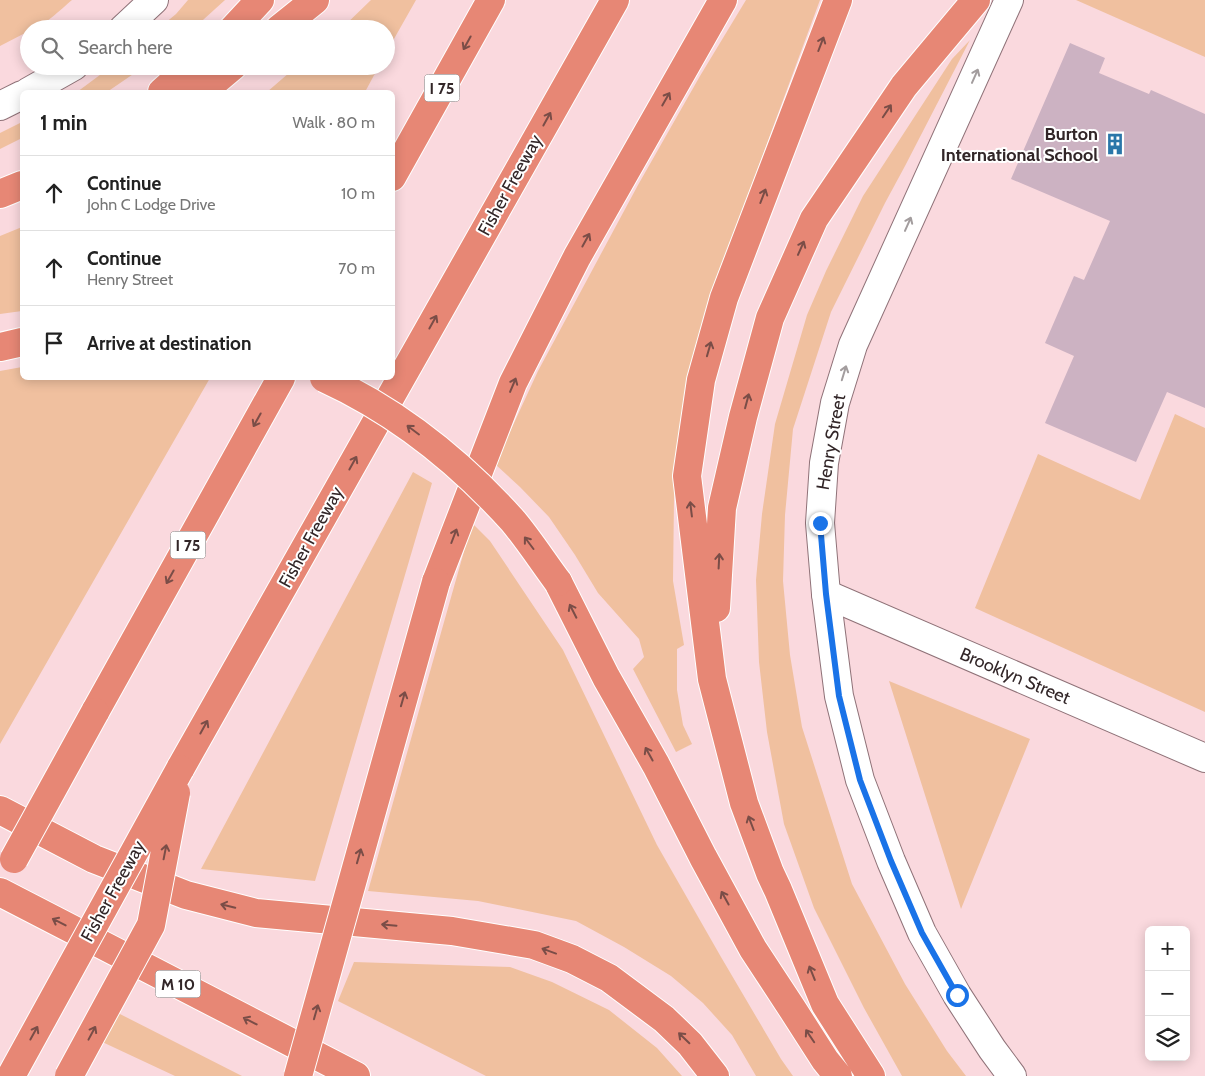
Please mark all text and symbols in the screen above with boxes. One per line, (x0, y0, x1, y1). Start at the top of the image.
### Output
search box (20, 20, 395, 75)
icon: search (38, 34, 66, 62)
one-way arrow (462, 35, 472, 49)
text: Search here (78, 36, 172, 59)
one-way arrow (817, 37, 826, 52)
one-way arrow (970, 69, 980, 84)
road number: I 75 (424, 75, 460, 102)
one-way arrow (662, 92, 672, 106)
one-way arrow (882, 104, 892, 118)
text: 1 min (40, 110, 87, 135)
one-way arrow (542, 112, 552, 127)
text: Walk · 80 m (292, 113, 375, 132)
place label: Burton International School (941, 123, 1098, 166)
street label: Fisher Freeway (473, 131, 547, 239)
building icon: Burton International School (1102, 131, 1128, 157)
text: Continue (87, 172, 161, 195)
icon: ahead (40, 179, 68, 207)
text: 10 m (341, 184, 375, 203)
one-way arrow (759, 189, 768, 204)
text: John C Lodge Drive (87, 195, 216, 214)
one-way arrow (903, 217, 913, 232)
one-way arrow (582, 234, 592, 248)
one-way arrow (796, 241, 806, 256)
text: Continue (87, 247, 161, 270)
icon: ahead (40, 254, 68, 282)
text: 70 m (338, 259, 375, 278)
text: Henry Street (87, 270, 173, 289)
one-way arrow (428, 314, 438, 329)
icon: arrive (40, 329, 68, 357)
text: Arrive at destination (87, 332, 251, 355)
one-way arrow (705, 342, 715, 358)
one-way arrow (840, 366, 850, 382)
one-way arrow (508, 378, 518, 393)
street label: Henry Street (812, 392, 850, 492)
one-way arrow (743, 394, 753, 410)
one-way arrow (252, 412, 261, 427)
one-way arrow (407, 425, 420, 436)
one-way arrow (348, 456, 358, 471)
street label: Fisher Freeway (274, 483, 348, 591)
one-way arrow (686, 502, 696, 518)
route end (809, 512, 832, 535)
one-way arrow (449, 529, 459, 544)
road number: I 75 (170, 532, 206, 558)
one-way arrow (524, 536, 534, 550)
one-way arrow (714, 553, 723, 569)
one-way arrow (164, 570, 174, 584)
one-way arrow (568, 604, 577, 619)
street label: Brooklyn Street (957, 643, 1073, 709)
one-way arrow (399, 692, 409, 708)
one-way arrow (199, 719, 209, 734)
one-way arrow (644, 747, 654, 762)
one-way arrow (746, 816, 755, 831)
street label: Fisher Freeway (76, 837, 150, 945)
one-way arrow (160, 844, 170, 860)
one-way arrow (355, 848, 365, 864)
one-way arrow (720, 891, 730, 905)
one-way arrow (221, 901, 237, 910)
one-way arrow (52, 917, 67, 927)
one-way arrow (381, 920, 397, 930)
map controls (1145, 926, 1190, 1061)
button: + (1145, 926, 1190, 971)
one-way arrow (542, 946, 557, 955)
one-way arrow (807, 966, 817, 981)
road number: M 10 (156, 971, 200, 998)
button: − (1145, 971, 1190, 1016)
route start (946, 984, 969, 1007)
one-way arrow (311, 1005, 321, 1021)
one-way arrow (243, 1016, 258, 1026)
button: layers (1145, 1016, 1190, 1061)
one-way arrow (88, 1026, 97, 1041)
one-way arrow (30, 1027, 40, 1041)
one-way arrow (805, 1030, 815, 1044)
one-way arrow (678, 1032, 691, 1044)

